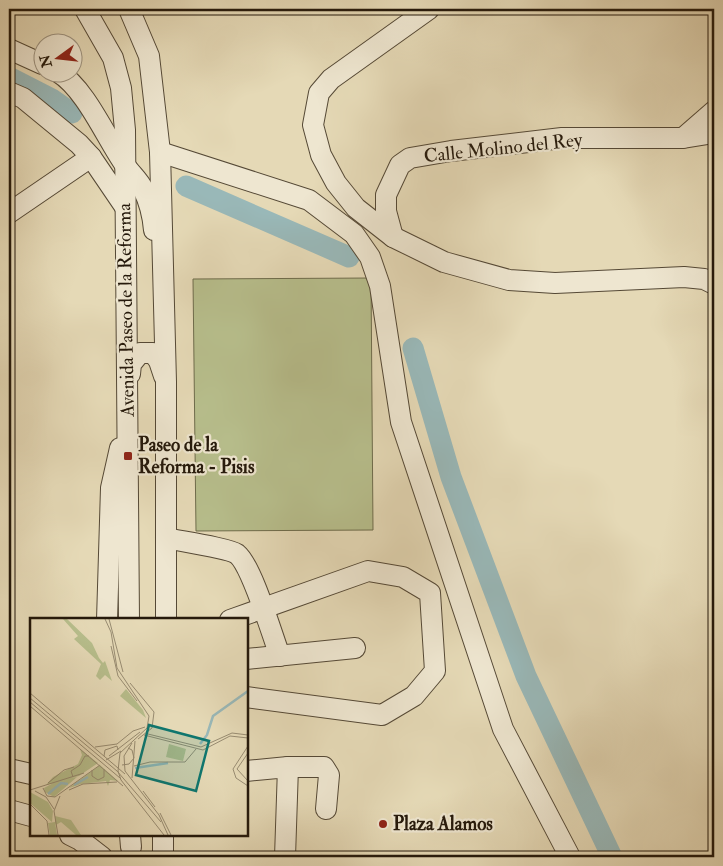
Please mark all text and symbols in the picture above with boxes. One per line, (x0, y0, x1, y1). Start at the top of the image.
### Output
north arrow (32, 32, 82, 82)
text: N (36, 53, 56, 70)
street label: Calle Molino del Rey (423, 128, 584, 168)
street label: Avenida Paseo de la Reforma (112, 203, 140, 418)
place label: Paseo de la Reforma - Pisis (138, 433, 255, 479)
marker: Paseo de la Reforma - Pisis (122, 450, 134, 462)
inset map (30, 618, 248, 836)
place label: Plaza Alamos (393, 812, 493, 836)
marker: Plaza Alamos (377, 818, 389, 830)

